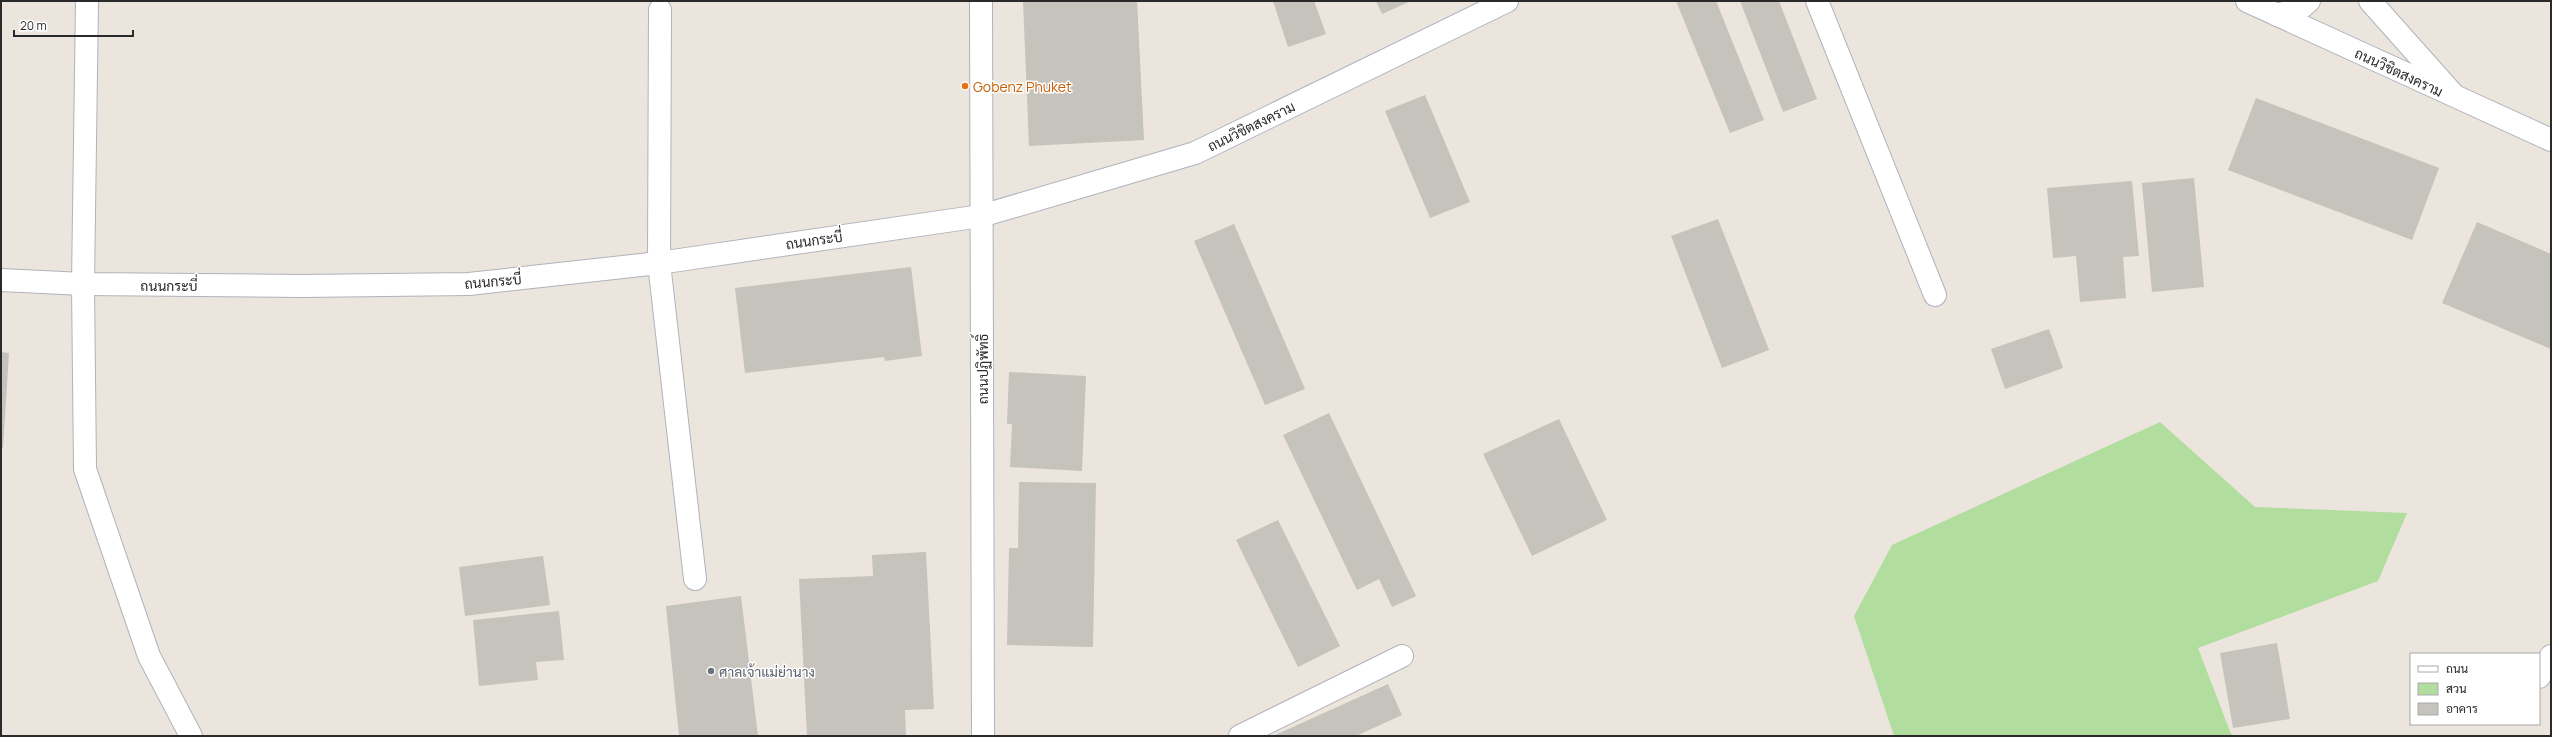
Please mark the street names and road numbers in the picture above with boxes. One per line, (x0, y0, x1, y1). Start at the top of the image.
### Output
street label: ถนนวิชิตสงคราม (2352, 43, 2446, 101)
street label: ถนนวิชิตสงคราม (1204, 97, 1298, 155)
street label: ถนนกระบี่ (784, 225, 844, 253)
street label: ถนนกระบี่ (463, 267, 522, 293)
street label: ถนนกระบี่ (140, 274, 198, 295)
street label: ถนนปฏิพัทธิ์ (970, 333, 992, 404)

